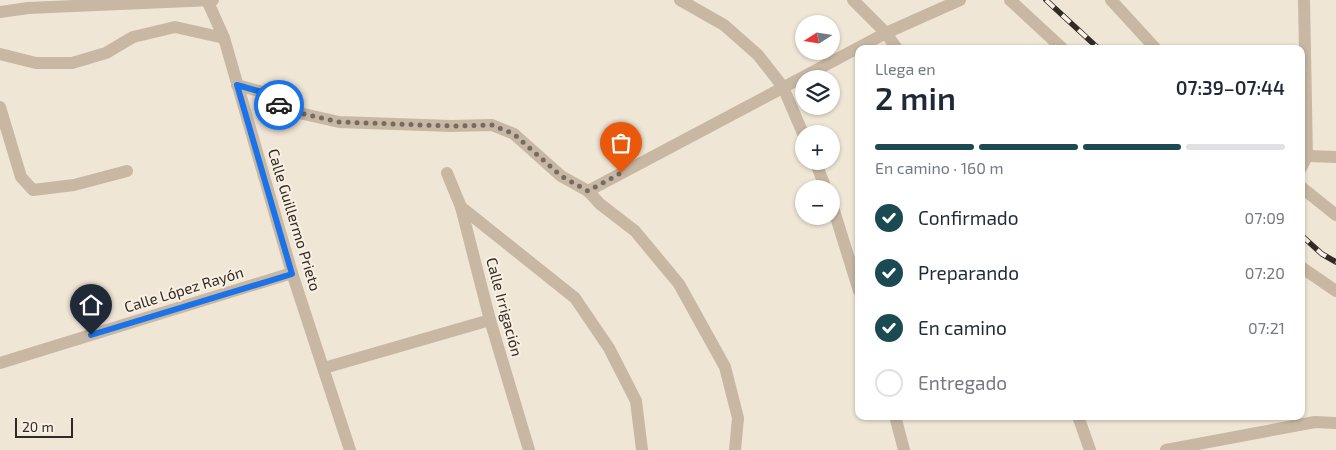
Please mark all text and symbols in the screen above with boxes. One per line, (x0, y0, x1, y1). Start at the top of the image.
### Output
north arrow (795, 15, 840, 60)
map controls (795, 15, 840, 225)
text: Llega en (875, 59, 936, 78)
button: layers (795, 70, 840, 115)
text: 07:39–07:44 (1176, 76, 1285, 99)
text: 2 min (875, 78, 956, 116)
courier (254, 80, 304, 130)
icon: car (265, 91, 293, 119)
pin (600, 122, 642, 173)
button: + (795, 125, 840, 170)
icon: bag (607, 129, 635, 157)
street label: Calle Guillermo Prieto (265, 146, 325, 293)
text: En camino · 160 m (875, 158, 1003, 177)
button: − (795, 180, 840, 225)
icon: check (875, 204, 903, 232)
text: Confirmado (918, 206, 1019, 229)
text: 07:09 (1245, 208, 1285, 227)
street label: Calle Irrigación (483, 255, 527, 358)
icon: check (875, 259, 903, 287)
text: Preparando (918, 261, 1019, 284)
street label: Calle López Rayón (122, 262, 245, 316)
text: 07:20 (1245, 263, 1285, 282)
pin (70, 284, 112, 335)
icon: home (77, 291, 105, 319)
icon: check (875, 314, 903, 342)
text: En camino (918, 316, 1007, 339)
text: 07:21 (1248, 318, 1285, 337)
text: Entregado (918, 371, 1007, 394)
scale bar (15, 415, 72, 438)
text: 20 m (22, 418, 54, 435)

